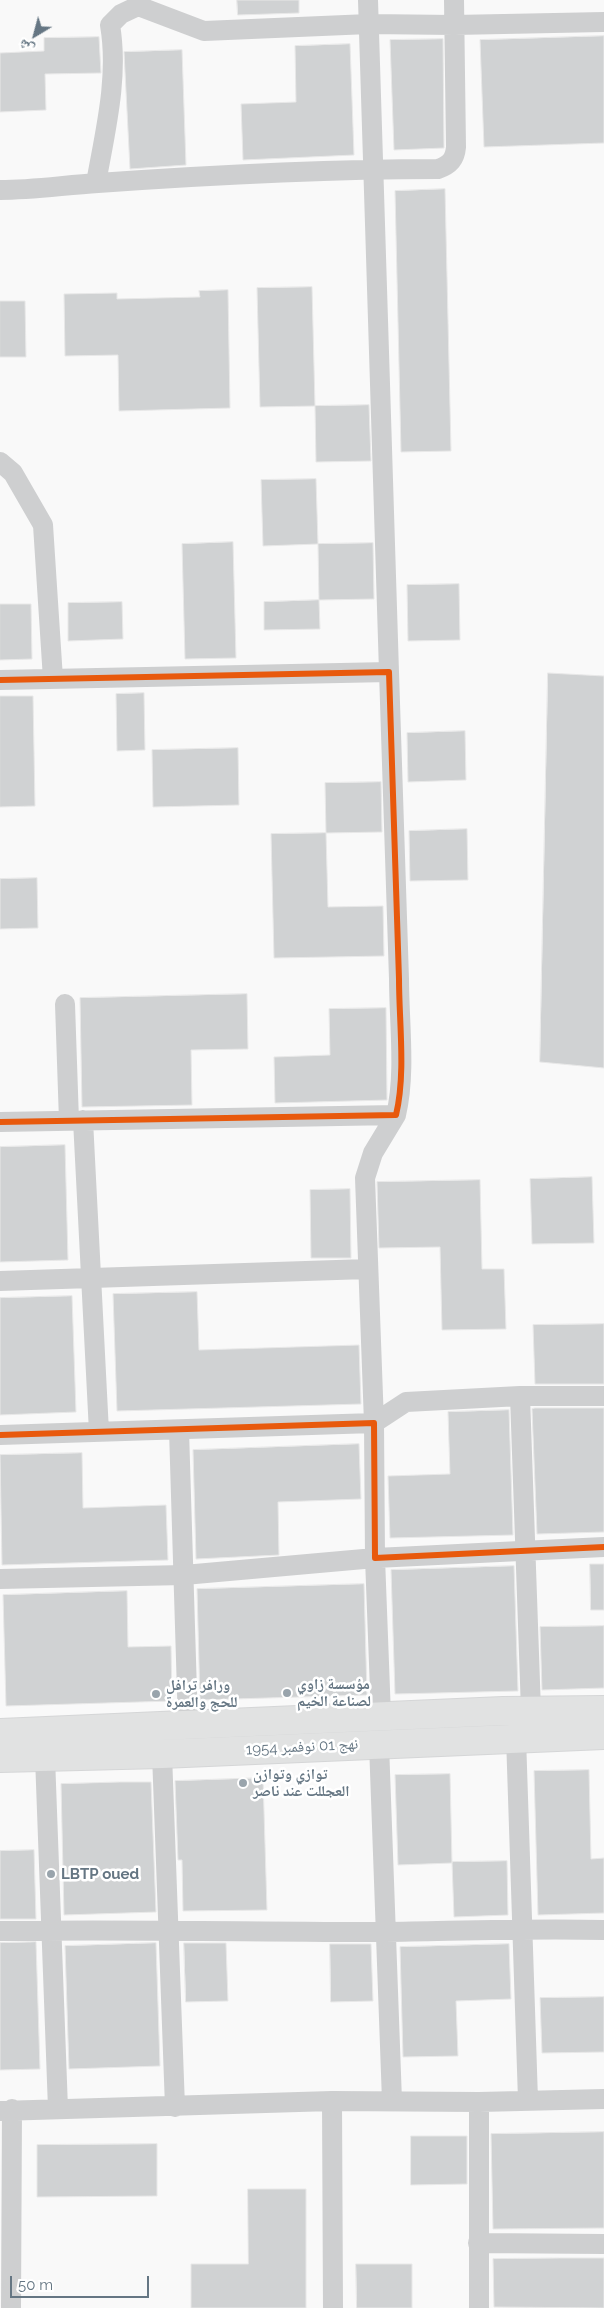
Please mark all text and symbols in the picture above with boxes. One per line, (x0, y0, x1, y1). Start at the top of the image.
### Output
north arrow (10, 10, 60, 60)
text: ش (15, 36, 37, 58)
place label: مؤسسة زاوي لصناعة الخيم (297, 1675, 371, 1710)
place label: ورافر ترافل للحج والعمرة (166, 1676, 237, 1711)
marker: مؤسسة زاوي لصناعة الخيم (281, 1687, 293, 1699)
marker: ورافر ترافل للحج والعمرة (150, 1688, 162, 1700)
street label: نهج 01 نوفمبر 1954 (245, 1735, 359, 1759)
place label: توازي وتوازن العجللت عند ناصر (253, 1765, 350, 1800)
marker: توازي وتوازن العجللت عند ناصر (237, 1777, 249, 1789)
place label: LBTP oued (61, 1865, 139, 1883)
marker: LBTP oued (45, 1868, 57, 1880)
scale bar (12, 2266, 151, 2298)
text: 50 m (18, 2276, 53, 2294)

